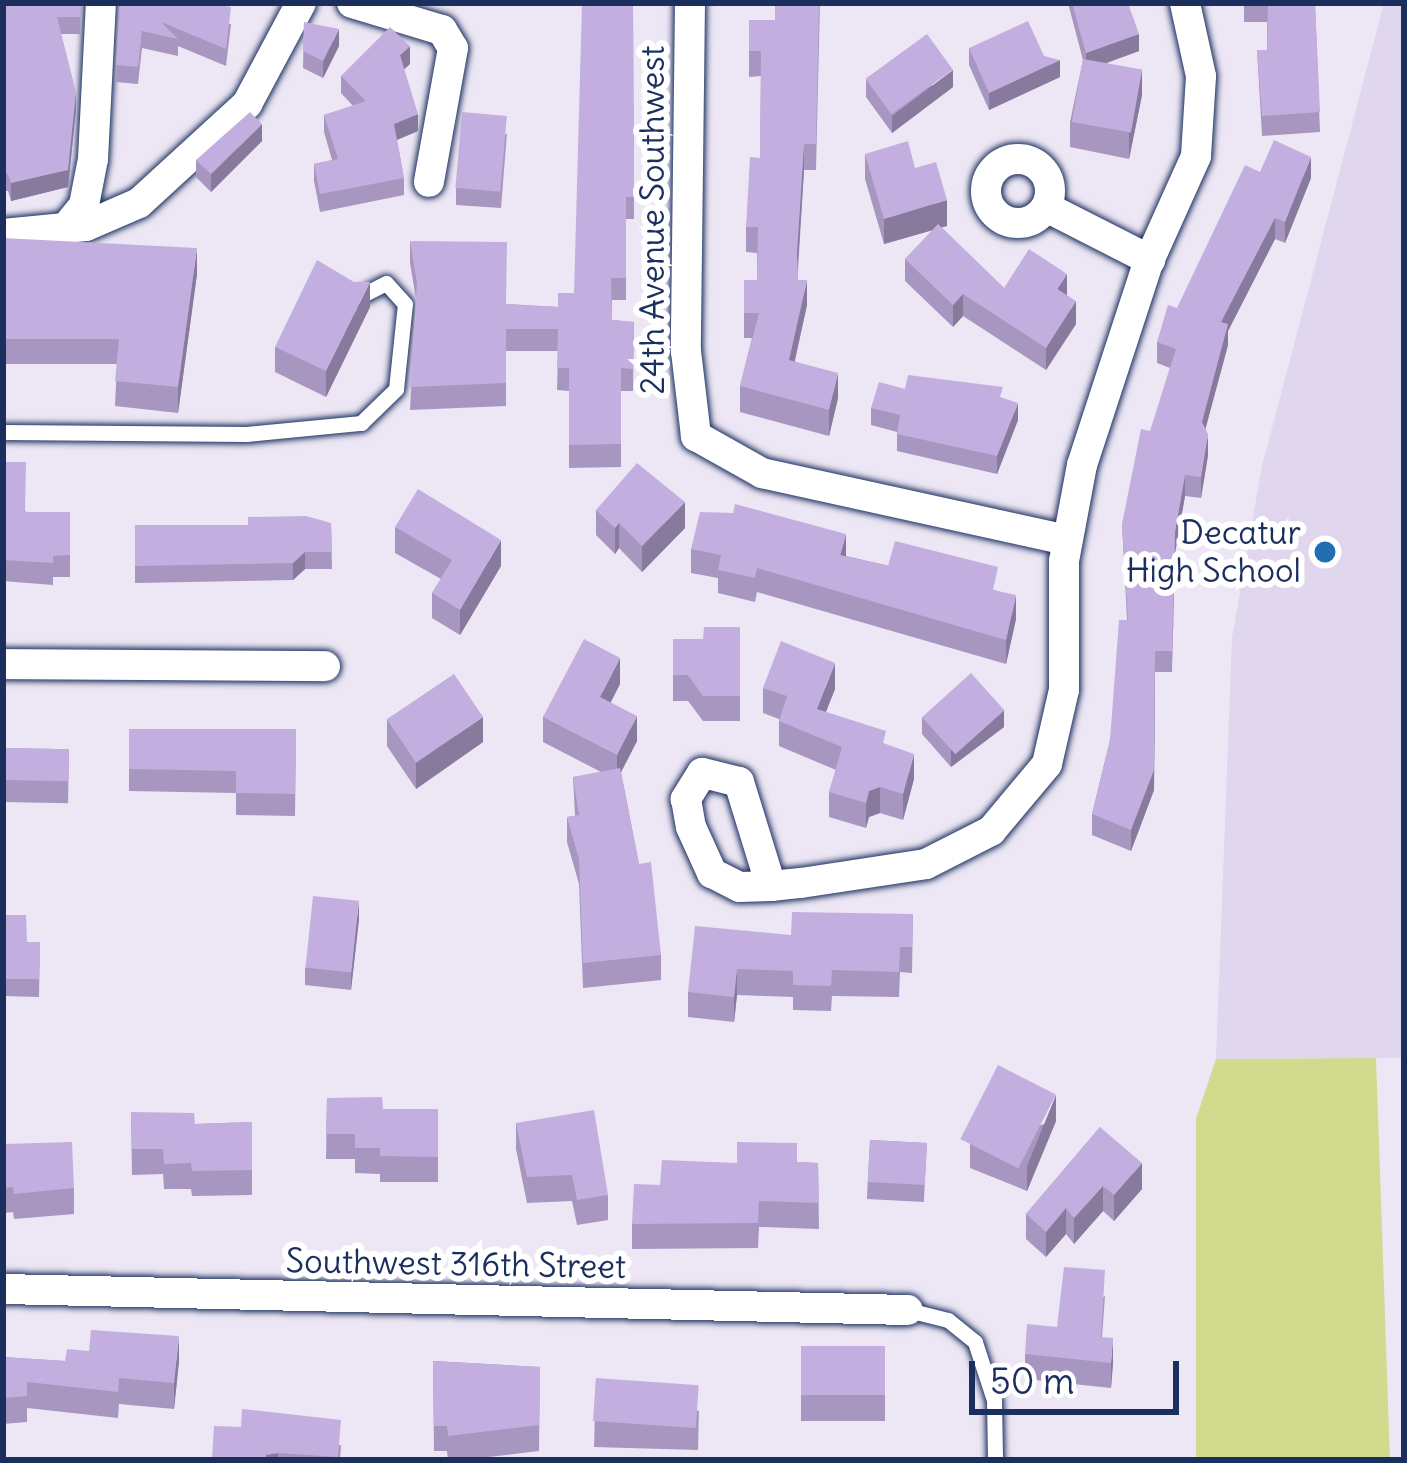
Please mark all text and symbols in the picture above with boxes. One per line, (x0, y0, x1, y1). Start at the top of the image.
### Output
street label: 24th Avenue Southwest (633, 45, 673, 395)
place label: Decatur High School (1126, 513, 1301, 591)
marker: Decatur High School (1312, 539, 1338, 565)
street label: Southwest 316th Street (285, 1241, 627, 1287)
scale bar (975, 1337, 1185, 1411)
text: 50 m (990, 1359, 1075, 1404)

